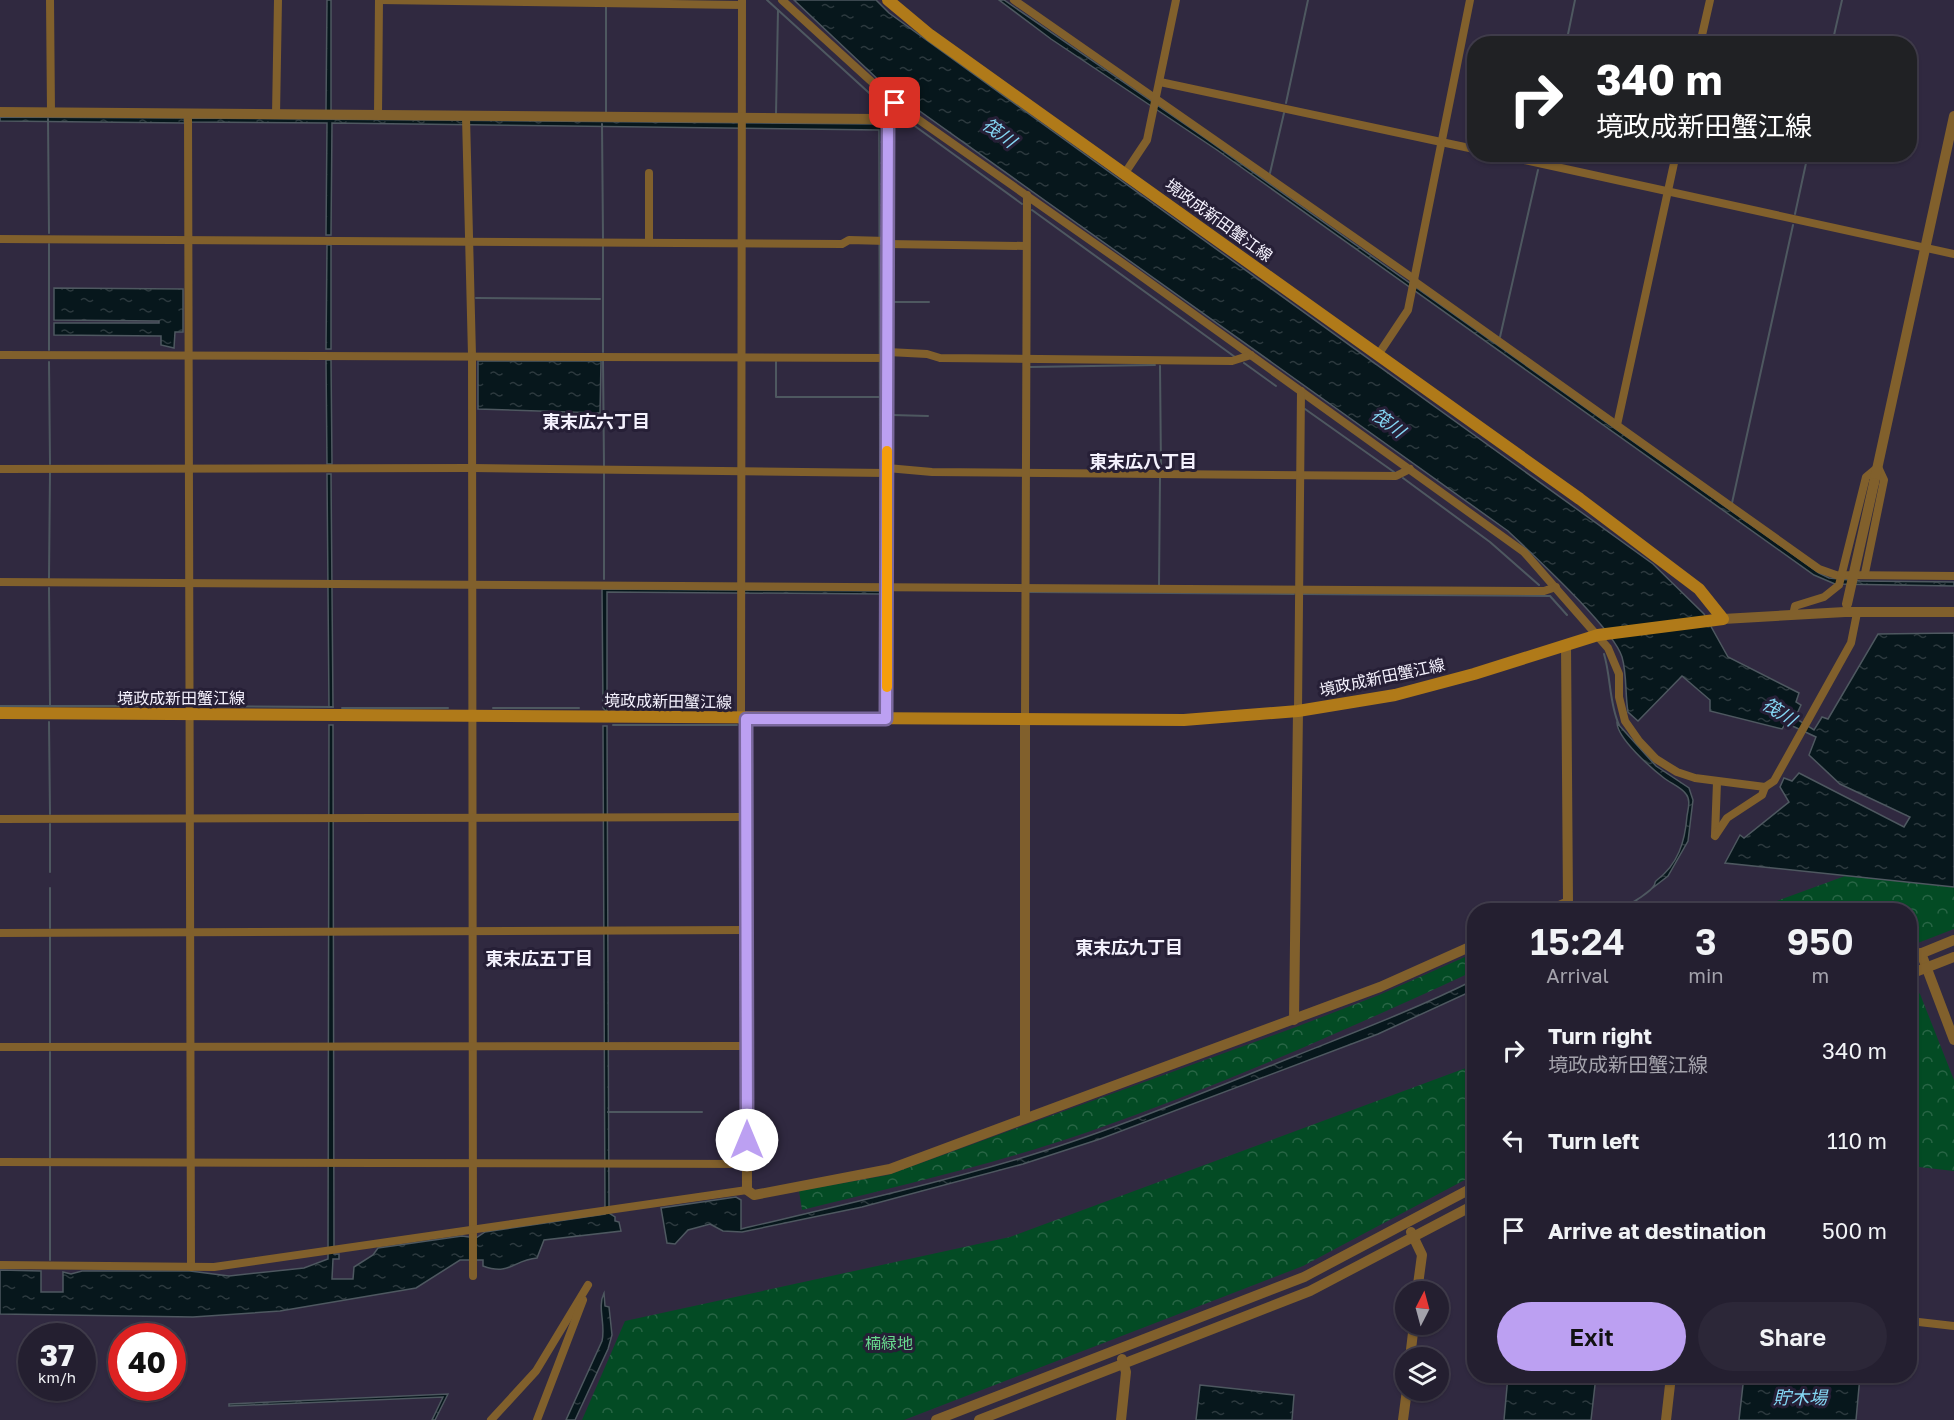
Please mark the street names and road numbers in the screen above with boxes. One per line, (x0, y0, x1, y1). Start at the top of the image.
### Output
street label: 境政成新田蟹江線 (1161, 174, 1277, 266)
street label: 境政成新田蟹江線 (1317, 654, 1447, 700)
street label: 境政成新田蟹江線 (117, 688, 245, 708)
street label: 境政成新田蟹江線 (604, 690, 732, 712)

